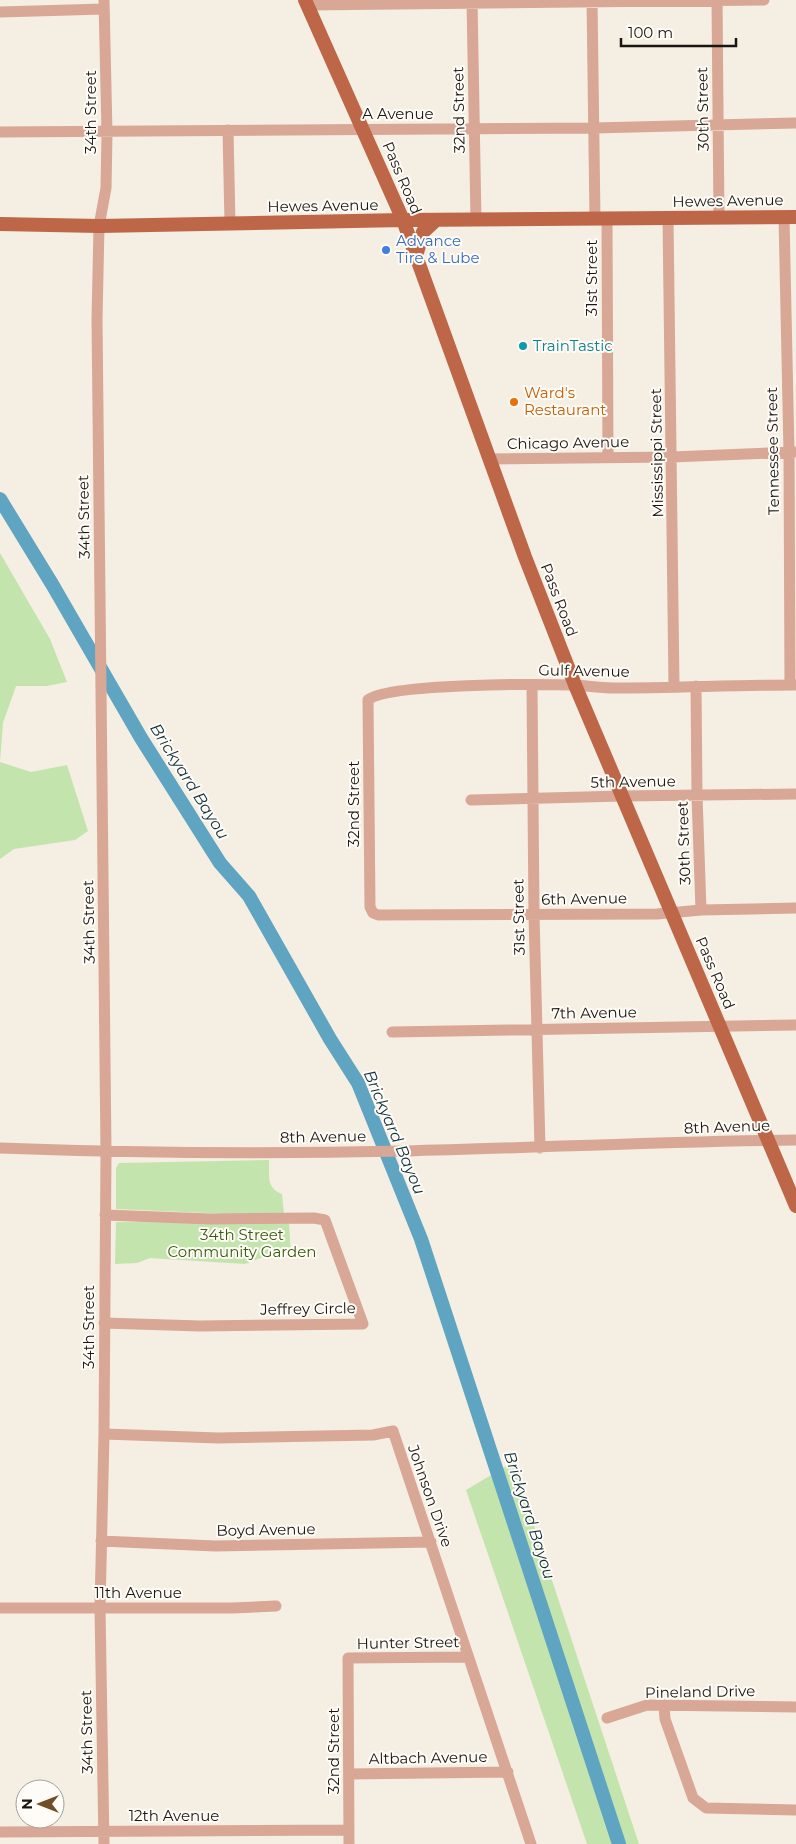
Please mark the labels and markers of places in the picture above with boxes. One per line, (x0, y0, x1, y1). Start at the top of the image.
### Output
place label: Advance Tire & Lube (396, 231, 479, 267)
marker: Advance Tire & Lube (380, 244, 392, 256)
place label: TrainTastic (533, 336, 613, 355)
marker: TrainTastic (517, 340, 529, 352)
place label: Ward's Restaurant (524, 383, 606, 419)
marker: Ward's Restaurant (508, 396, 520, 408)

